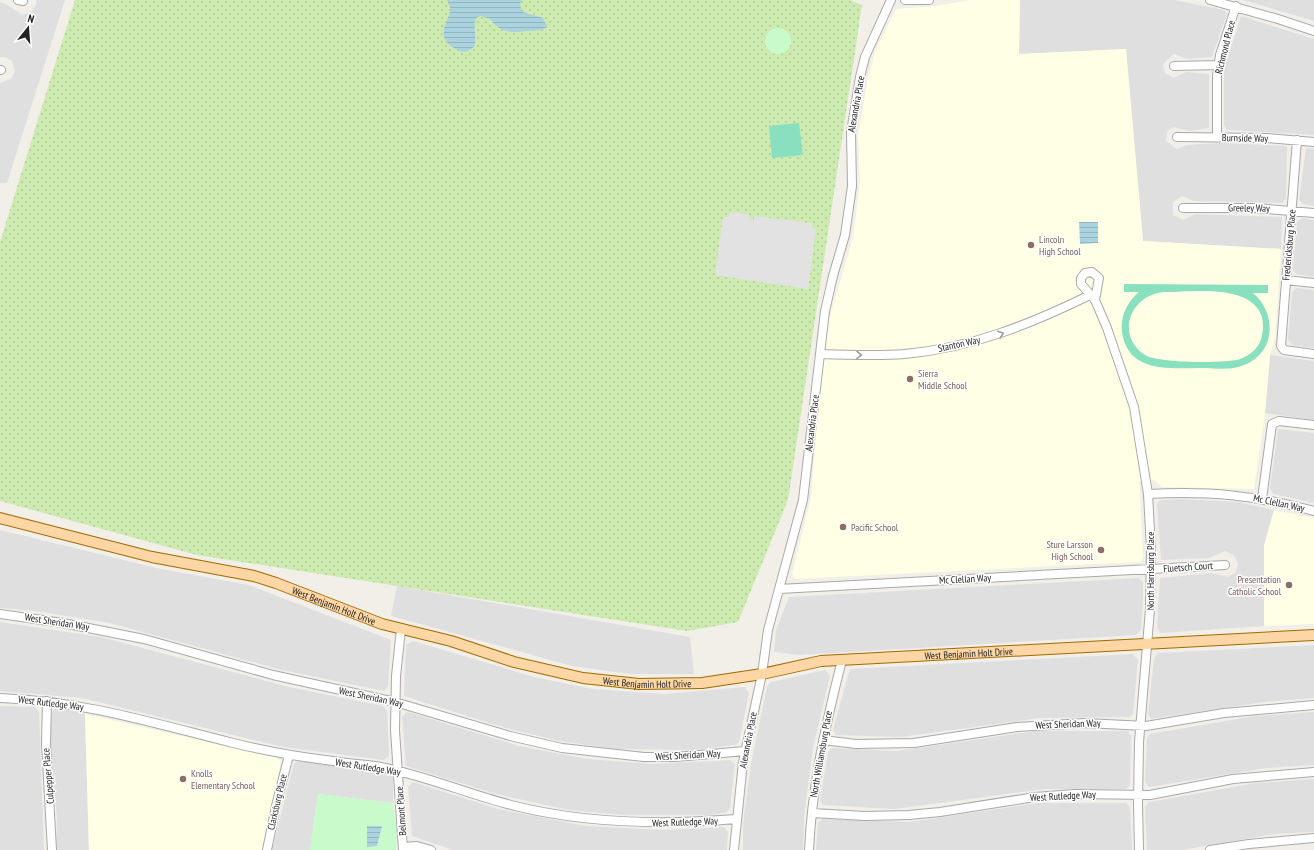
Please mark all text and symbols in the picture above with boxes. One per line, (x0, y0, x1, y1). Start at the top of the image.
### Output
north arrow (8, 8, 48, 48)
text: N (26, 11, 36, 26)
street label: Richmond Place (1212, 19, 1238, 75)
street label: Alexandria Place (845, 75, 867, 133)
street label: Burnside Way (1222, 131, 1268, 145)
street label: Greeley Way (1228, 201, 1270, 215)
street label: Fredericksburg Place (1279, 209, 1299, 281)
place label: Lincoln High School (1039, 233, 1081, 258)
marker: Lincoln High School (1026, 240, 1036, 250)
one-way arrow (997, 330, 1004, 338)
street label: Stanton Way (937, 333, 982, 355)
one-way arrow (856, 351, 862, 359)
place label: Sierra Middle School (918, 367, 968, 392)
marker: Sierra Middle School (905, 374, 915, 384)
street label: Alexandria Place (802, 394, 822, 452)
street label: Mc Clellan Way (1252, 491, 1306, 515)
place label: Pacific School (851, 521, 899, 534)
marker: Pacific School (838, 522, 848, 532)
street label: North Harrisburg Place (1144, 532, 1157, 610)
place label: Sture Larsson High School (1046, 538, 1094, 563)
marker: Sture Larsson High School (1096, 545, 1106, 555)
street label: Fluetsch Court (1163, 559, 1214, 575)
street label: Mc Clellan Way (939, 571, 992, 587)
place label: Presentation Catholic School (1228, 573, 1282, 598)
marker: Presentation Catholic School (1284, 580, 1294, 590)
street label: West Benjamin Holt Drive (290, 583, 378, 627)
street label: West Sheridan Way (24, 610, 90, 634)
street label: West Benjamin Holt Drive (924, 644, 1013, 662)
street label: West Benjamin Holt Drive (602, 674, 691, 691)
street label: West Sheridan Way (338, 684, 405, 710)
street label: West Rutledge Way (17, 693, 85, 713)
street label: North Williamsburg Place (807, 710, 835, 798)
street label: Alexandria Place (736, 711, 760, 769)
street label: West Sheridan Way (1035, 716, 1101, 732)
street label: West Sheridan Way (655, 747, 721, 763)
street label: Culpepper Place (39, 748, 57, 804)
street label: West Rutledge Way (334, 755, 402, 779)
place label: Knolls Elementary School (191, 767, 256, 792)
street label: Clarksburg Place (264, 773, 290, 831)
marker: Knolls Elementary School (178, 774, 188, 784)
street label: Belmont Place (393, 786, 409, 836)
street label: West Rutledge Way (1030, 788, 1097, 804)
street label: West Rutledge Way (652, 814, 718, 830)

